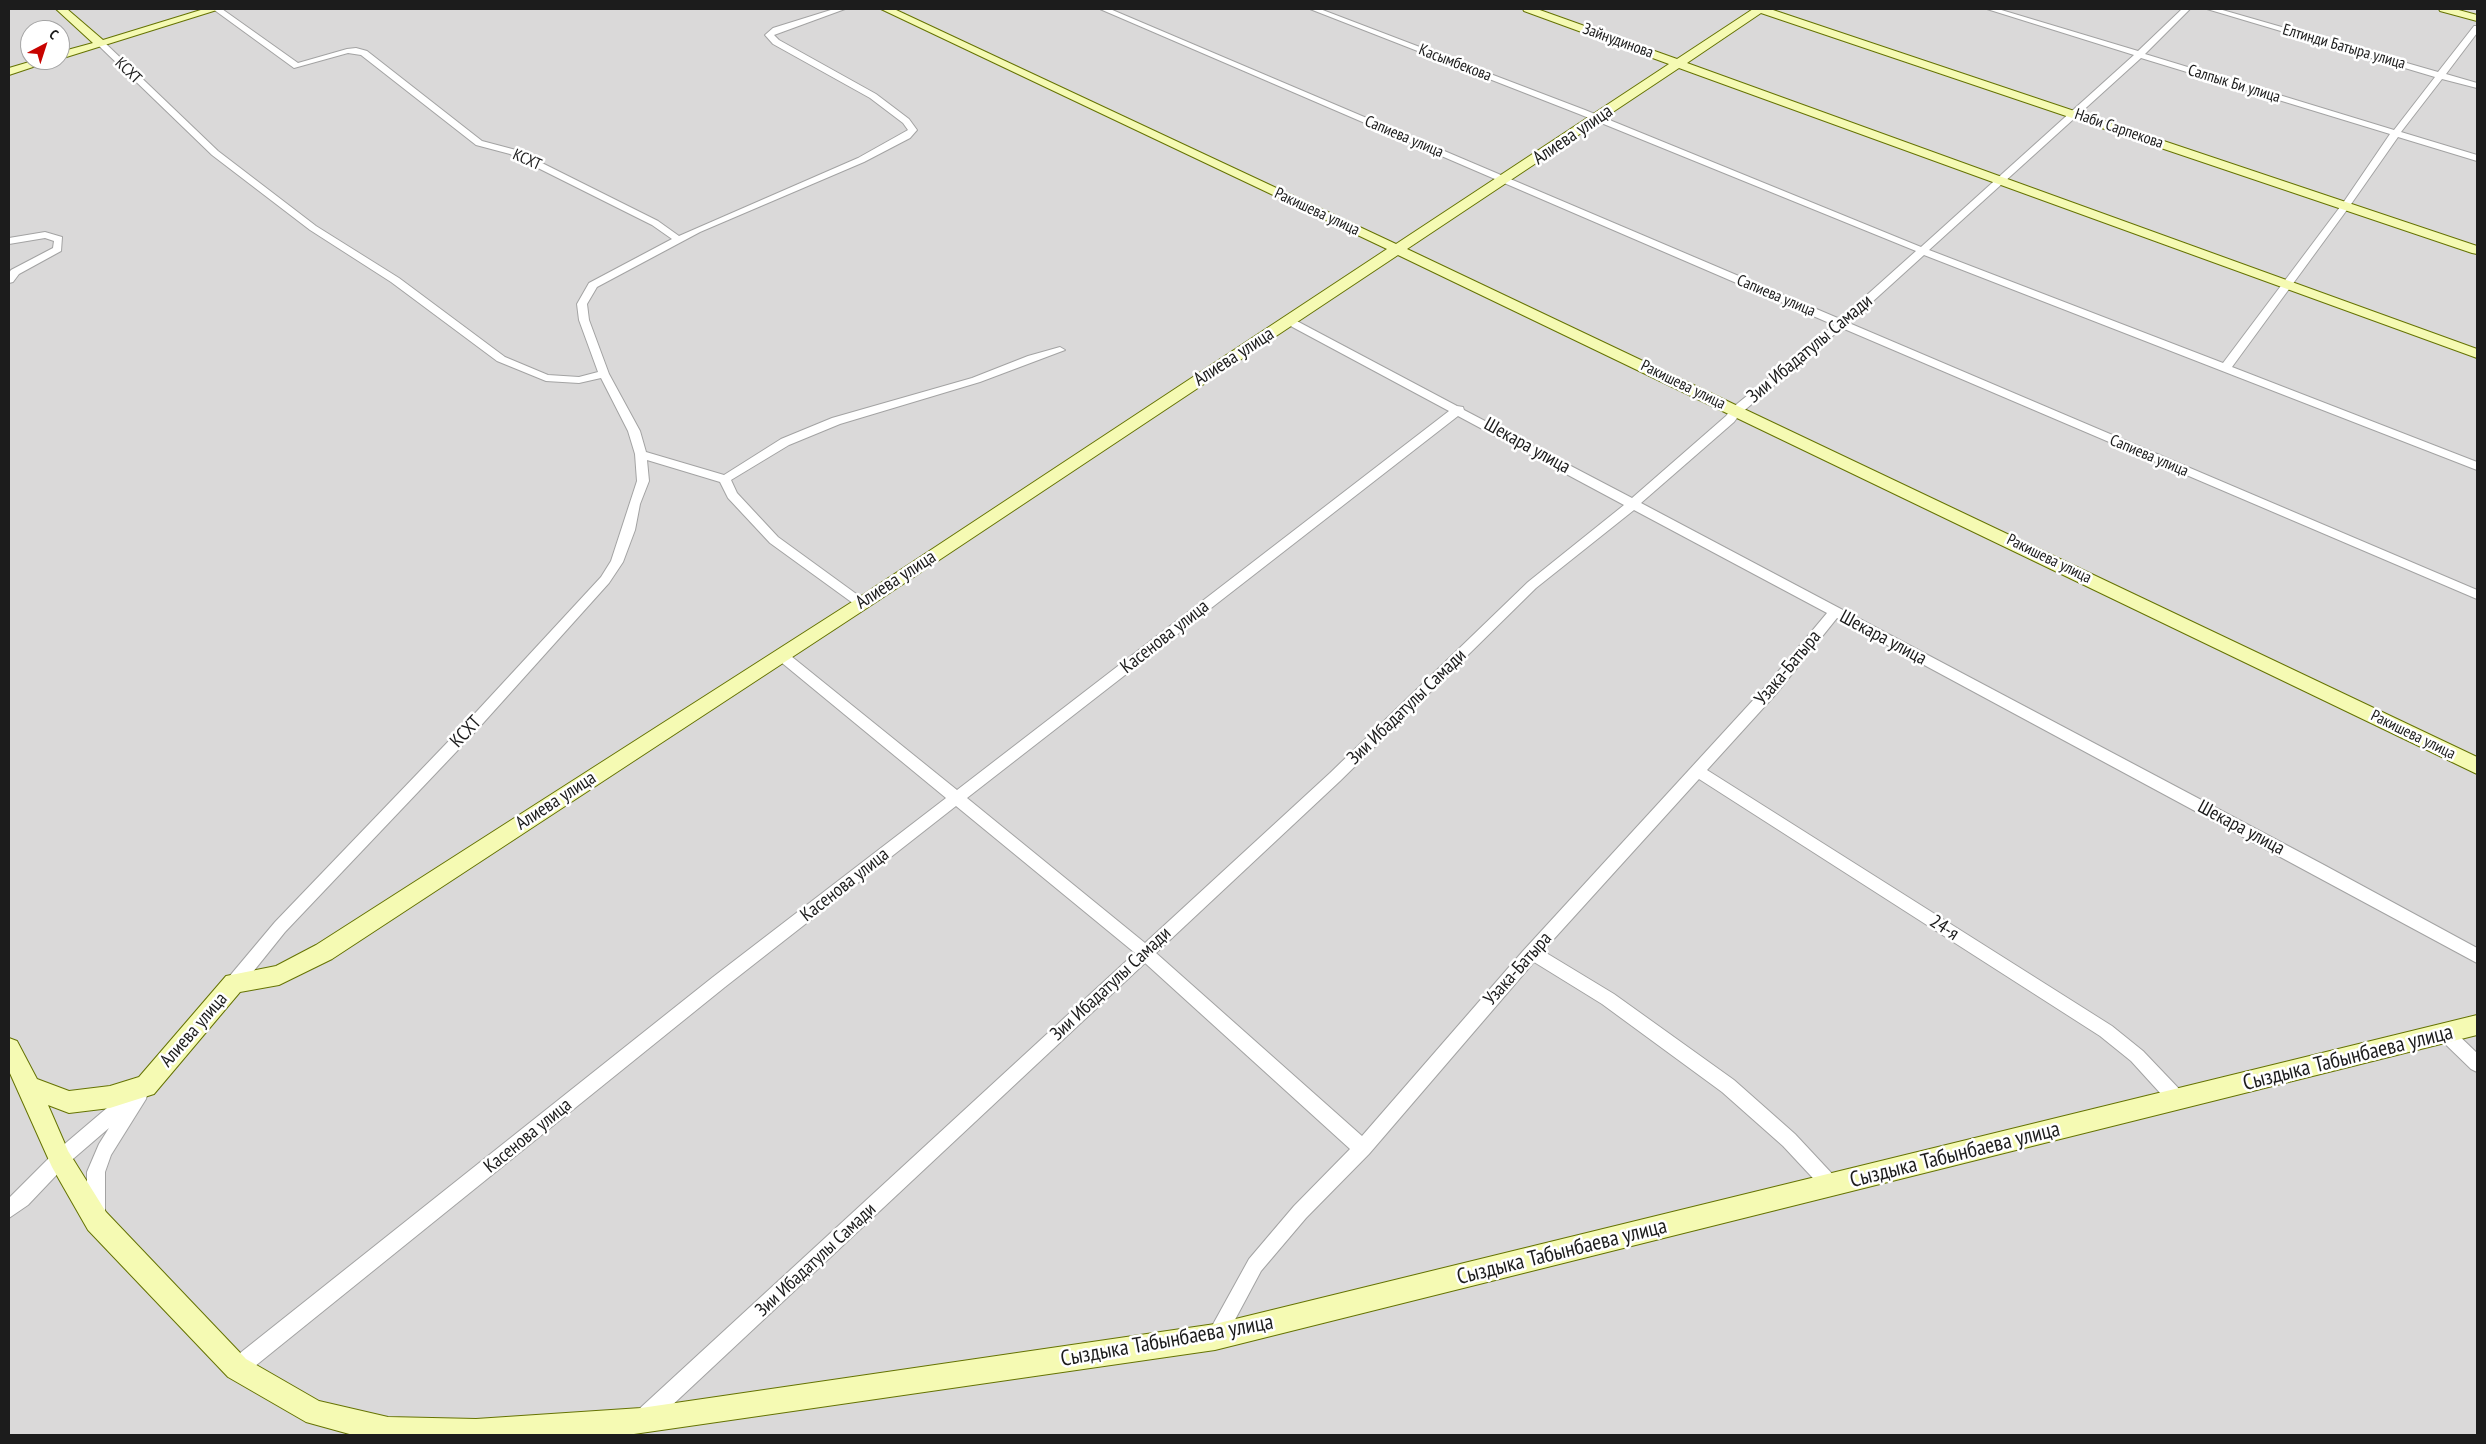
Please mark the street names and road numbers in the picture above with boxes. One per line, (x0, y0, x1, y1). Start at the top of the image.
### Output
street label: Зайнудинова (1580, 19, 1656, 63)
street label: Елтинди Батыра улица (2280, 20, 2408, 74)
street label: Касымбекова (1416, 40, 1494, 86)
street label: КСХТ (111, 54, 145, 88)
street label: Салпык Би улица (2185, 61, 2283, 107)
street label: Алиева улица (1529, 100, 1617, 170)
street label: Наби Сарпекова (2072, 105, 2166, 153)
street label: Сапиева улица (1362, 112, 1446, 162)
street label: КСХТ (510, 145, 544, 175)
street label: Ракишева улица (1271, 184, 1363, 240)
street label: Сапиева улица (1734, 271, 1818, 321)
street label: Зии Ибадатулы Самади (1743, 290, 1877, 408)
street label: Алиева улица (1190, 323, 1278, 391)
street label: Ракишева улица (1638, 356, 1728, 414)
street label: Шекара улица (1480, 413, 1574, 479)
street label: Сапиева улица (2107, 431, 2191, 481)
street label: Ракишева улица (2004, 530, 2094, 588)
street label: Алиева улица (852, 546, 940, 614)
street label: Касенова улица (1116, 595, 1214, 679)
street label: Шекара улица (1836, 606, 1930, 670)
street label: Узака-Батыра (1750, 626, 1826, 710)
street label: Зии Ибадатулы Самади (1343, 644, 1471, 770)
street label: Ракишева улица (2368, 706, 2458, 764)
street label: КСХТ (446, 711, 486, 753)
street label: Алиева улица (512, 767, 600, 835)
street label: Шекара улица (2194, 796, 2288, 860)
street label: Касенова улица (796, 843, 894, 927)
street label: 24-я (1925, 910, 1963, 946)
street label: Зии Ибадатулы Самади (1046, 922, 1176, 1046)
street label: Узака-Батыра (1479, 928, 1557, 1010)
street label: Алиева улица (156, 988, 232, 1072)
street label: Сыздыка Табынбаева улица (2240, 1019, 2456, 1097)
street label: Касенова улица (480, 1094, 576, 1178)
street label: Сыздыка Табынбаева улица (1847, 1116, 2063, 1194)
street label: Зии Ибадатулы Самади (751, 1198, 881, 1322)
street label: Сыздыка Табынбаева улица (1454, 1213, 1670, 1291)
street label: Сыздыка Табынбаева улица (1059, 1309, 1275, 1373)

